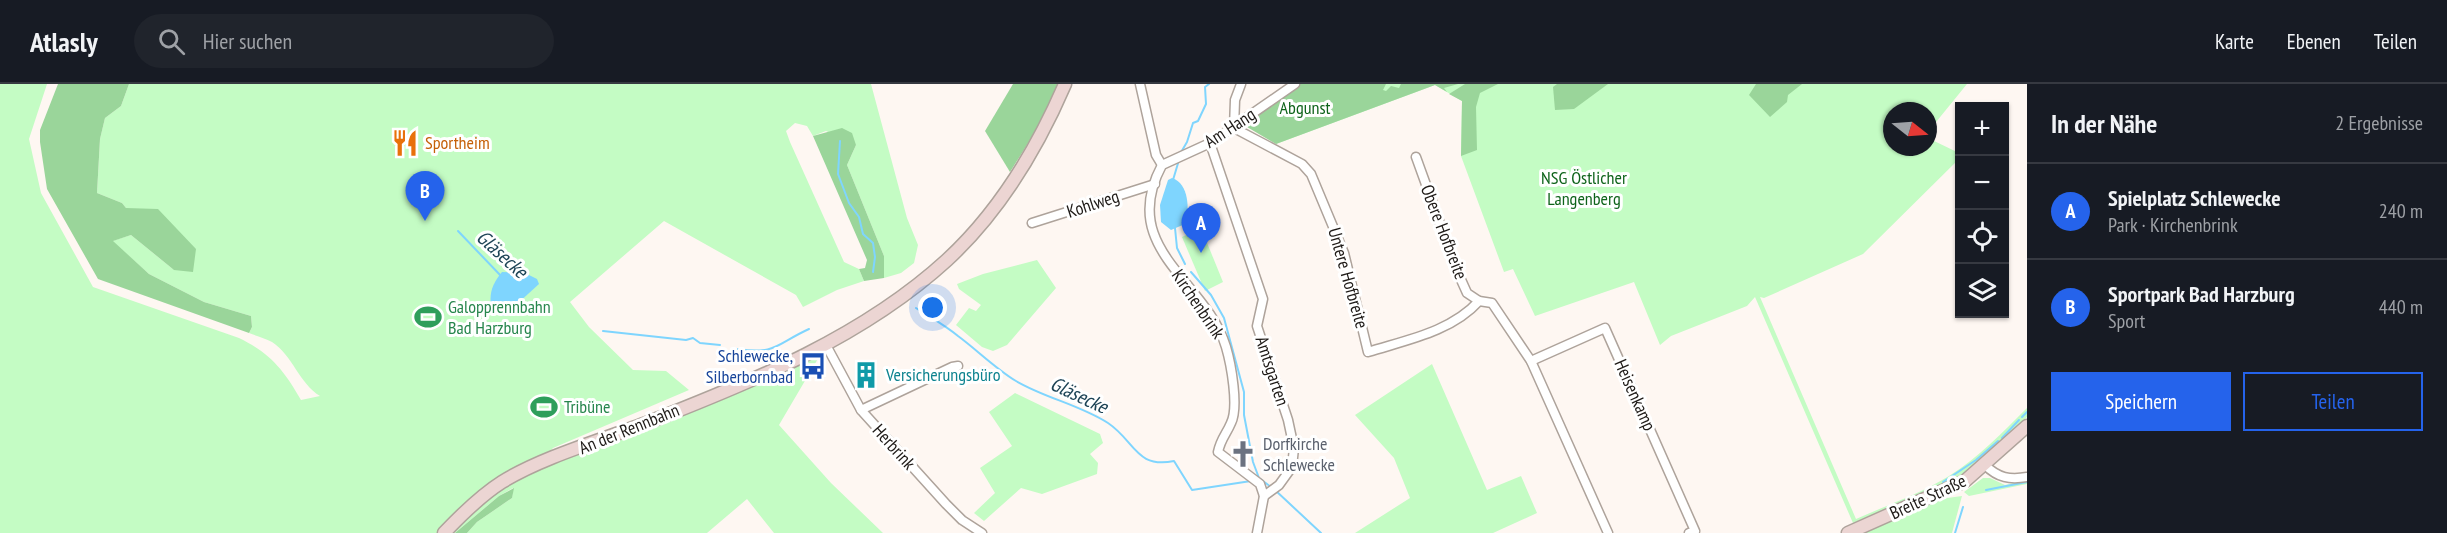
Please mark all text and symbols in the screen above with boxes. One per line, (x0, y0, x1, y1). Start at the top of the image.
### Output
search box (134, 14, 554, 68)
text: Atlasly (30, 23, 98, 60)
icon: search (155, 25, 188, 58)
text: Hier suchen (203, 27, 292, 55)
text: Karte (2215, 28, 2254, 55)
text: Ebenen (2287, 28, 2341, 55)
text: Teilen (2374, 28, 2417, 55)
park label: Abgunst (1280, 96, 1330, 119)
north arrow (1883, 102, 1937, 156)
map controls (1955, 102, 2009, 318)
button: + (1955, 102, 2009, 156)
street label: Am Hang (1200, 103, 1260, 153)
text: In der Nähe (2051, 107, 2157, 140)
text: 2 Ergebnisse (2335, 110, 2423, 136)
restaurant icon: Sportheim (390, 128, 420, 158)
place label: Sportheim (425, 131, 490, 154)
button: − (1955, 156, 2009, 210)
park label: NSG Östlicher Langenberg (1541, 166, 1627, 210)
pin: B (406, 172, 444, 221)
street label: Obere Hofbreite (1416, 181, 1473, 282)
street label: Kohlweg (1064, 184, 1122, 223)
text: Spielplatz Schlewecke (2108, 184, 2281, 212)
text: A (2065, 198, 2076, 224)
text: 240 m (2379, 198, 2423, 224)
pin: A (1182, 204, 1220, 253)
button: locate (1955, 210, 2009, 264)
text: Park · Kirchenbrink (2108, 212, 2238, 238)
water label: Gläsecke (471, 224, 534, 285)
street label: Untere Hofbreite (1323, 225, 1374, 331)
button: layers (1955, 264, 2009, 318)
street label: Kirchenbrink (1167, 265, 1230, 343)
text: Sportpark Bad Harzburg (2108, 280, 2295, 308)
your location (918, 293, 947, 322)
text: B (2066, 294, 2075, 320)
text: 440 m (2379, 294, 2423, 320)
place label: Galopprennbahn Bad Harzburg (448, 295, 551, 339)
sports icon: Galopprennbahn Bad Harzburg (413, 302, 443, 332)
text: Sport (2108, 308, 2145, 334)
street label: Amtsgarten (1250, 333, 1294, 409)
place label: Schlewecke, Silberbornbad (706, 344, 793, 388)
bus stop icon: Schlewecke, Silberbornbad (798, 351, 828, 381)
street label: Heisenkamp (1609, 355, 1662, 434)
building icon: Versicherungsbüro (851, 360, 881, 390)
place label: Versicherungsbüro (885, 363, 1001, 386)
water label: Gläsecke (1046, 370, 1113, 420)
button: Speichern (2051, 372, 2231, 431)
button: Teilen (2243, 372, 2423, 431)
sports icon: Tribüne (529, 392, 559, 422)
place label: Tribüne (564, 395, 610, 418)
street label: An der Rennbahn (575, 398, 682, 459)
street label: Herbrink (868, 419, 921, 474)
place label: Dorfkirche Schlewecke (1263, 432, 1335, 476)
church icon: Dorfkirche Schlewecke (1228, 439, 1258, 469)
street label: Breite Straße (1886, 469, 1970, 524)

